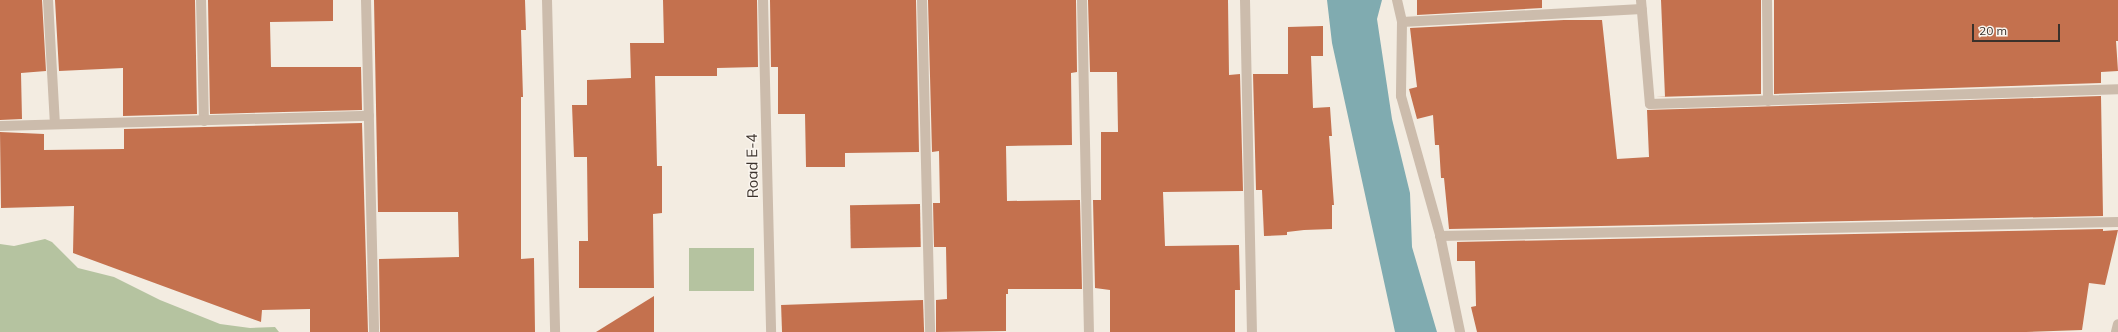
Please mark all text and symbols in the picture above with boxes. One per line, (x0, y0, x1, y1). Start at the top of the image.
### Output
scale bar (1974, 16, 2062, 42)
text: 20 m (1979, 23, 2007, 38)
street label: Road E-4 (742, 133, 762, 199)

